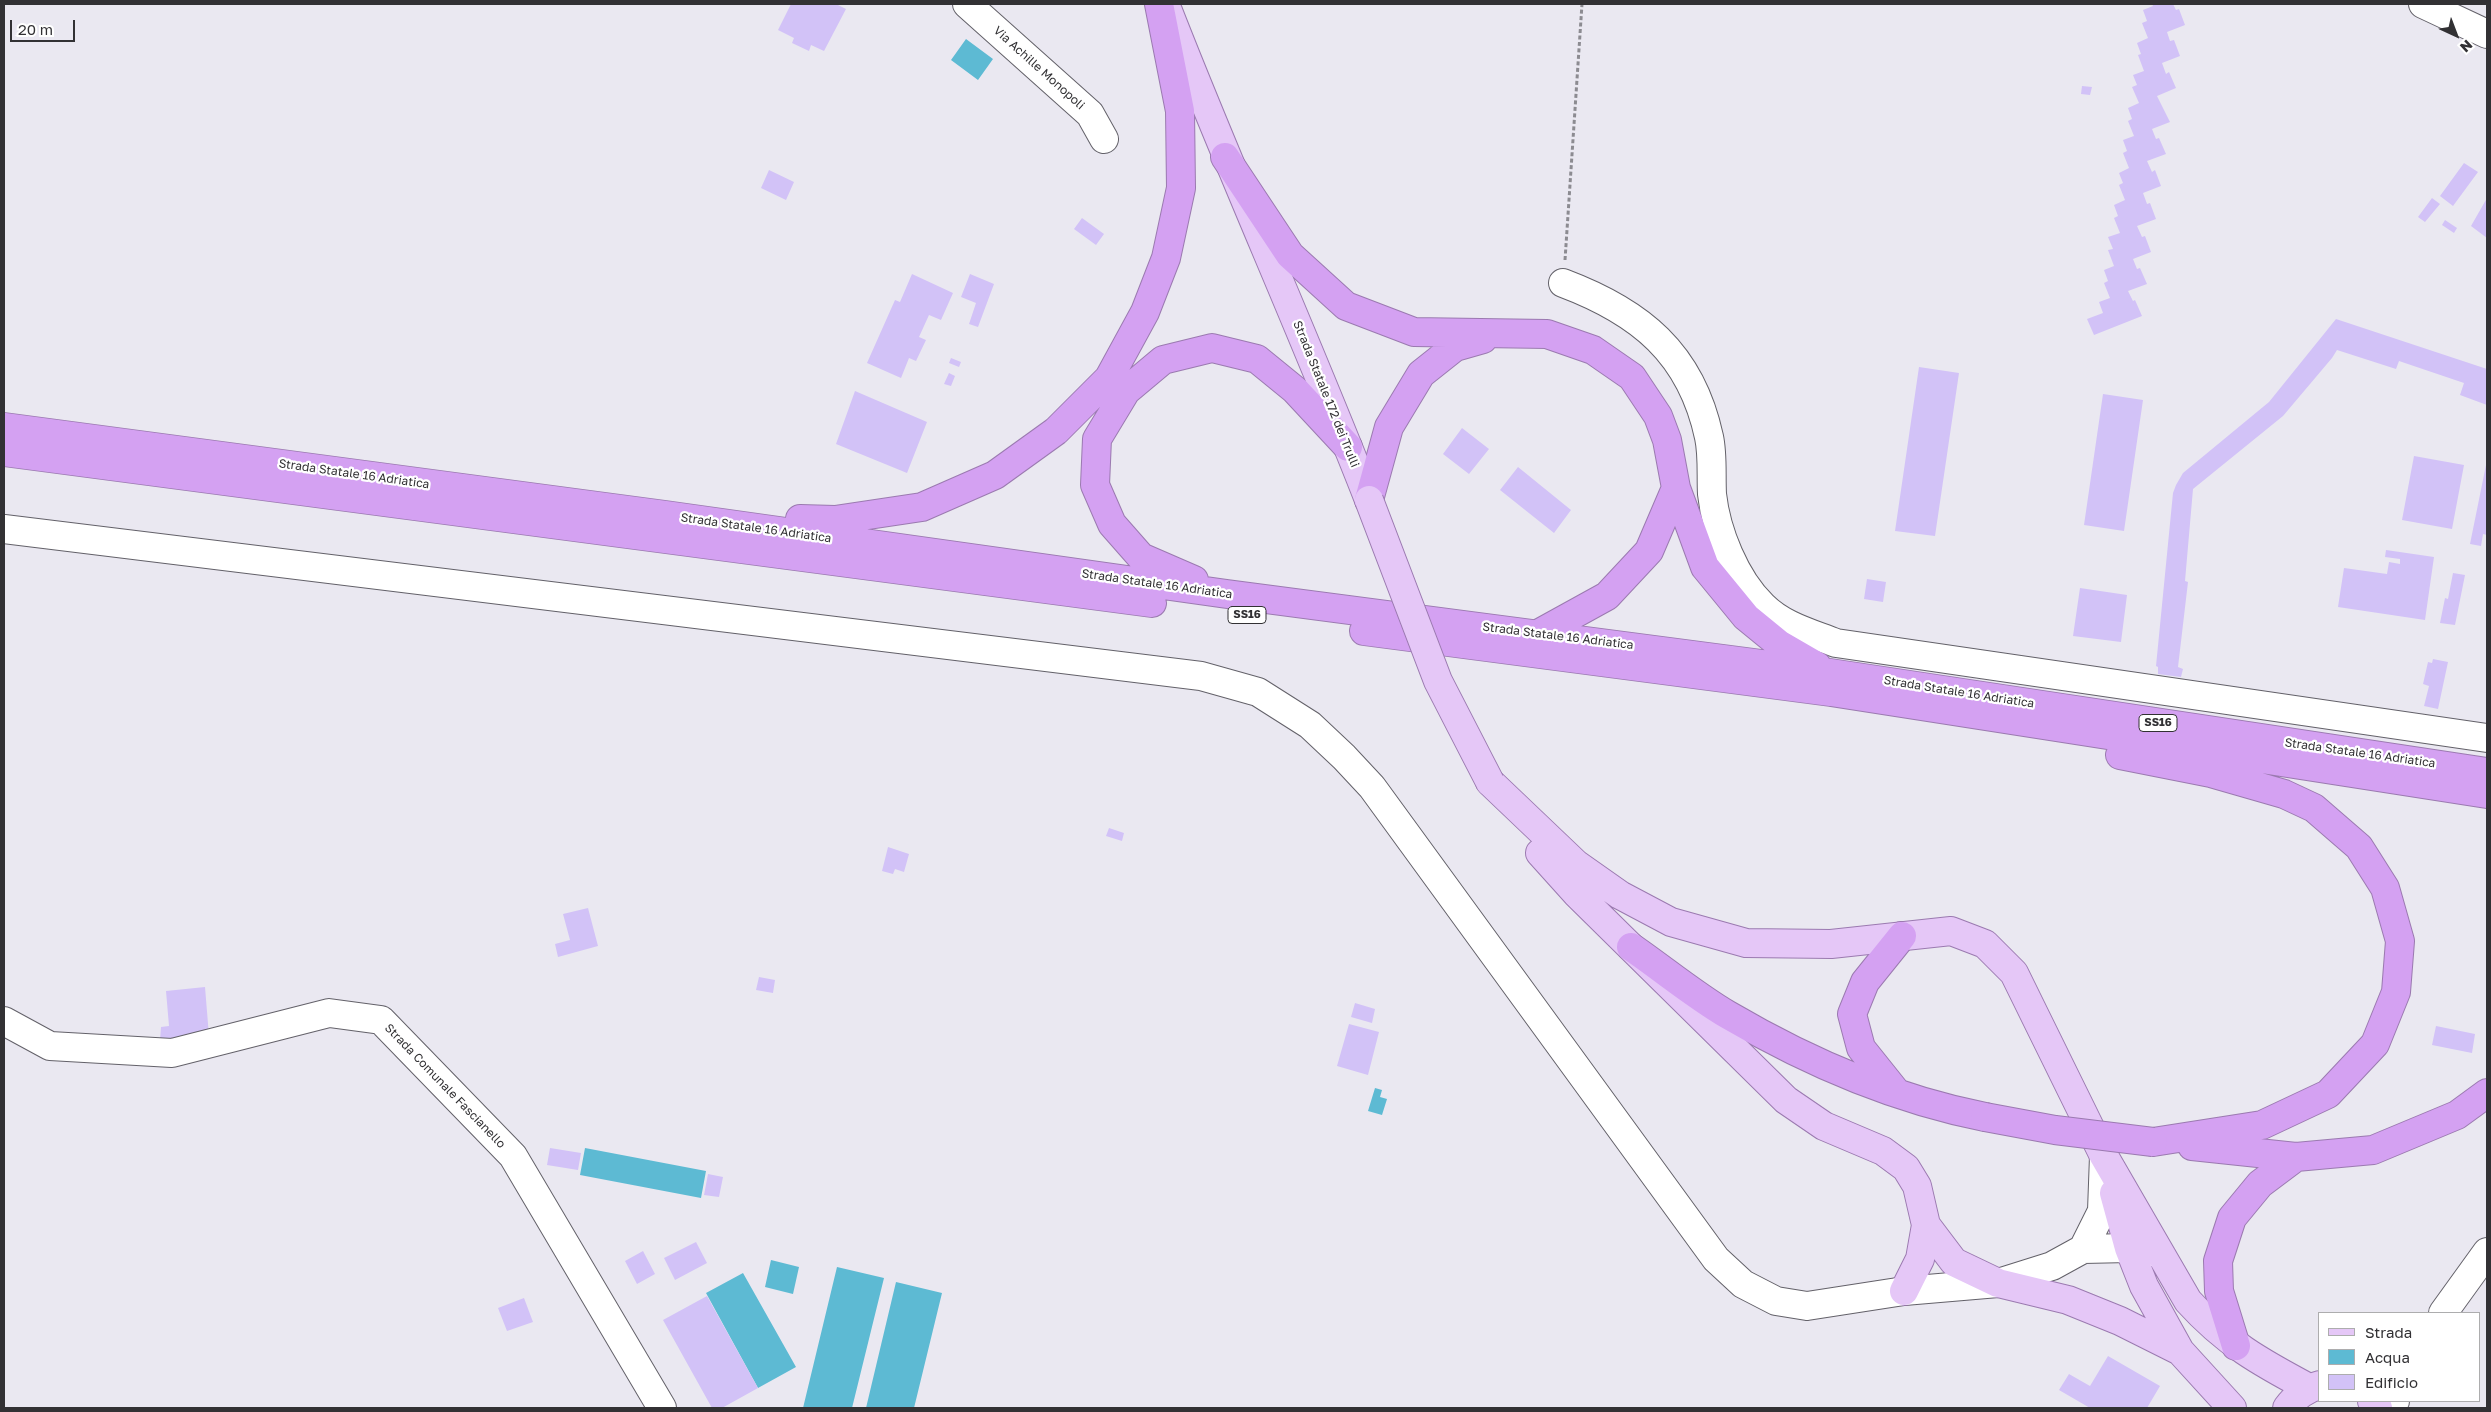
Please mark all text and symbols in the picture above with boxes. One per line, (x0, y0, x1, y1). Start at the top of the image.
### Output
scale bar (12, 10, 78, 42)
north arrow (2431, 10, 2481, 60)
text: 20 m (18, 20, 53, 38)
street label: Via Achille Monopoli (991, 23, 1087, 113)
text: N (2457, 36, 2476, 56)
street label: Strada Statale 172 dei Trulli (1290, 319, 1362, 469)
street label: Strada Statale 16 Adriatica (278, 456, 430, 492)
street label: Strada Statale 16 Adriatica (680, 510, 832, 546)
street label: Strada Statale 16 Adriatica (1081, 566, 1233, 602)
road number: SS16 (1228, 606, 1266, 624)
street label: Strada Statale 16 Adriatica (1482, 620, 1634, 652)
street label: Strada Statale 16 Adriatica (1883, 673, 2035, 711)
road number: SS16 (2139, 714, 2177, 731)
street label: Strada Statale 16 Adriatica (2284, 735, 2436, 771)
street label: Strada Comunale Fascianello (382, 1021, 508, 1151)
legend (2318, 1312, 2481, 1402)
text: Strada (2365, 1323, 2412, 1341)
text: Acqua (2365, 1348, 2410, 1366)
text: Edificio (2365, 1373, 2418, 1391)

